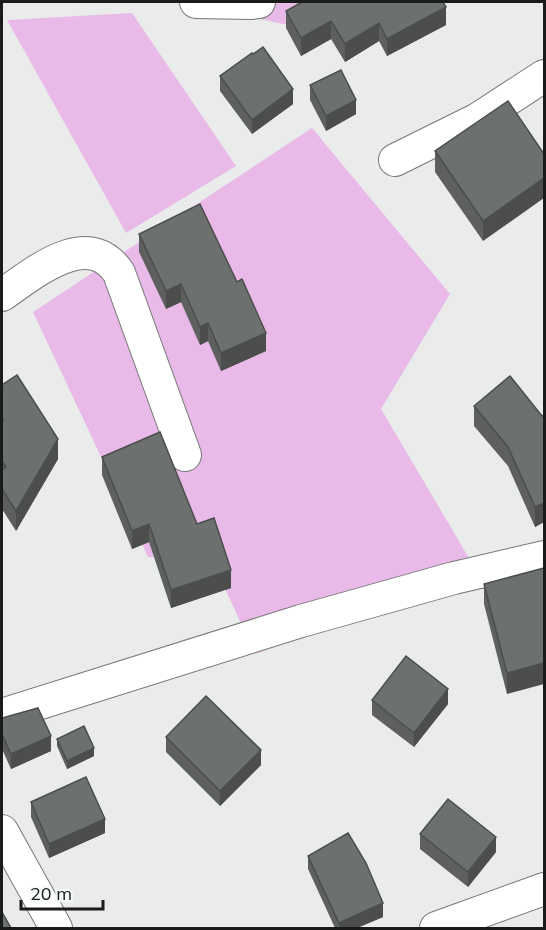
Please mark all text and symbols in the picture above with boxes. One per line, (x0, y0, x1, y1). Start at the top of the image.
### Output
scale bar (21, 873, 104, 911)
text: 20 m (30, 882, 72, 905)

